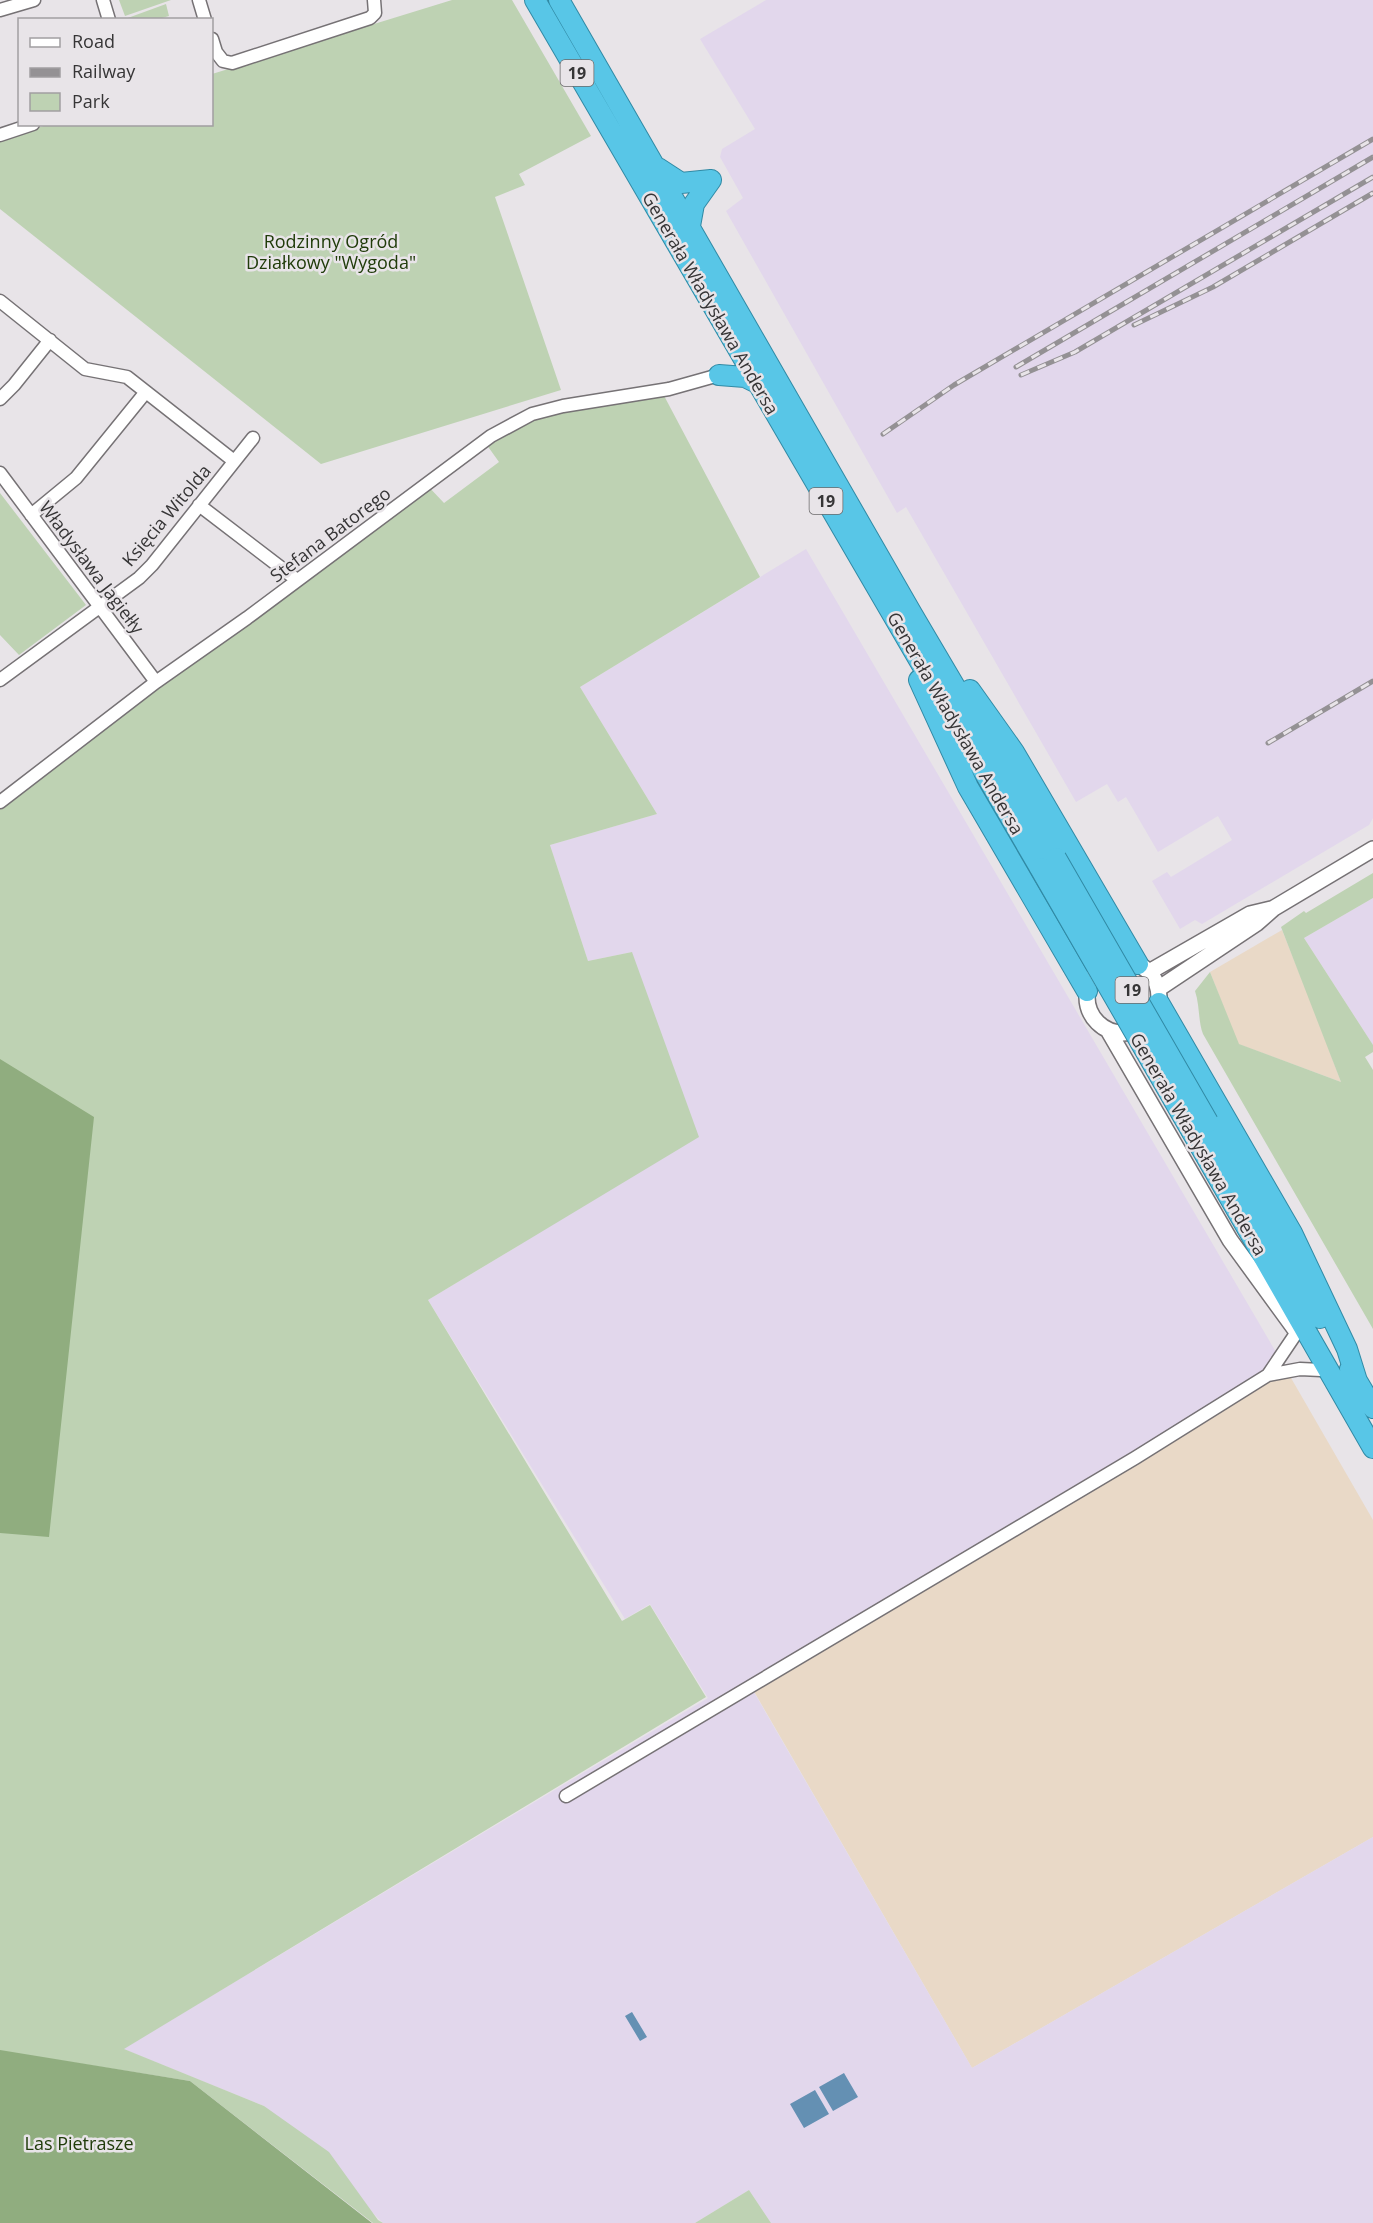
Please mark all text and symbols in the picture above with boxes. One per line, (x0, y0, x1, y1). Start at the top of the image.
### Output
legend (18, 18, 213, 126)
text: Road (72, 29, 115, 53)
text: Railway (72, 59, 136, 83)
road number: 19 (560, 60, 594, 86)
text: Park (72, 89, 110, 113)
street label: Generała Władysława Andersa (637, 187, 785, 419)
park label: Rodzinny Ogród Działkowy "Wygoda" (246, 229, 416, 274)
street label: Księcia Witolda (116, 459, 216, 571)
street label: Stefana Batorego (265, 481, 395, 587)
road number: 19 (810, 488, 842, 514)
street label: Władysława Jagiełły (34, 496, 150, 639)
street label: Generała Władysława Andersa (882, 607, 1030, 839)
road number: 19 (1116, 977, 1148, 1003)
street label: Generała Władysława Andersa (1125, 1028, 1273, 1260)
park label: Las Pietrasze (24, 2131, 134, 2155)

